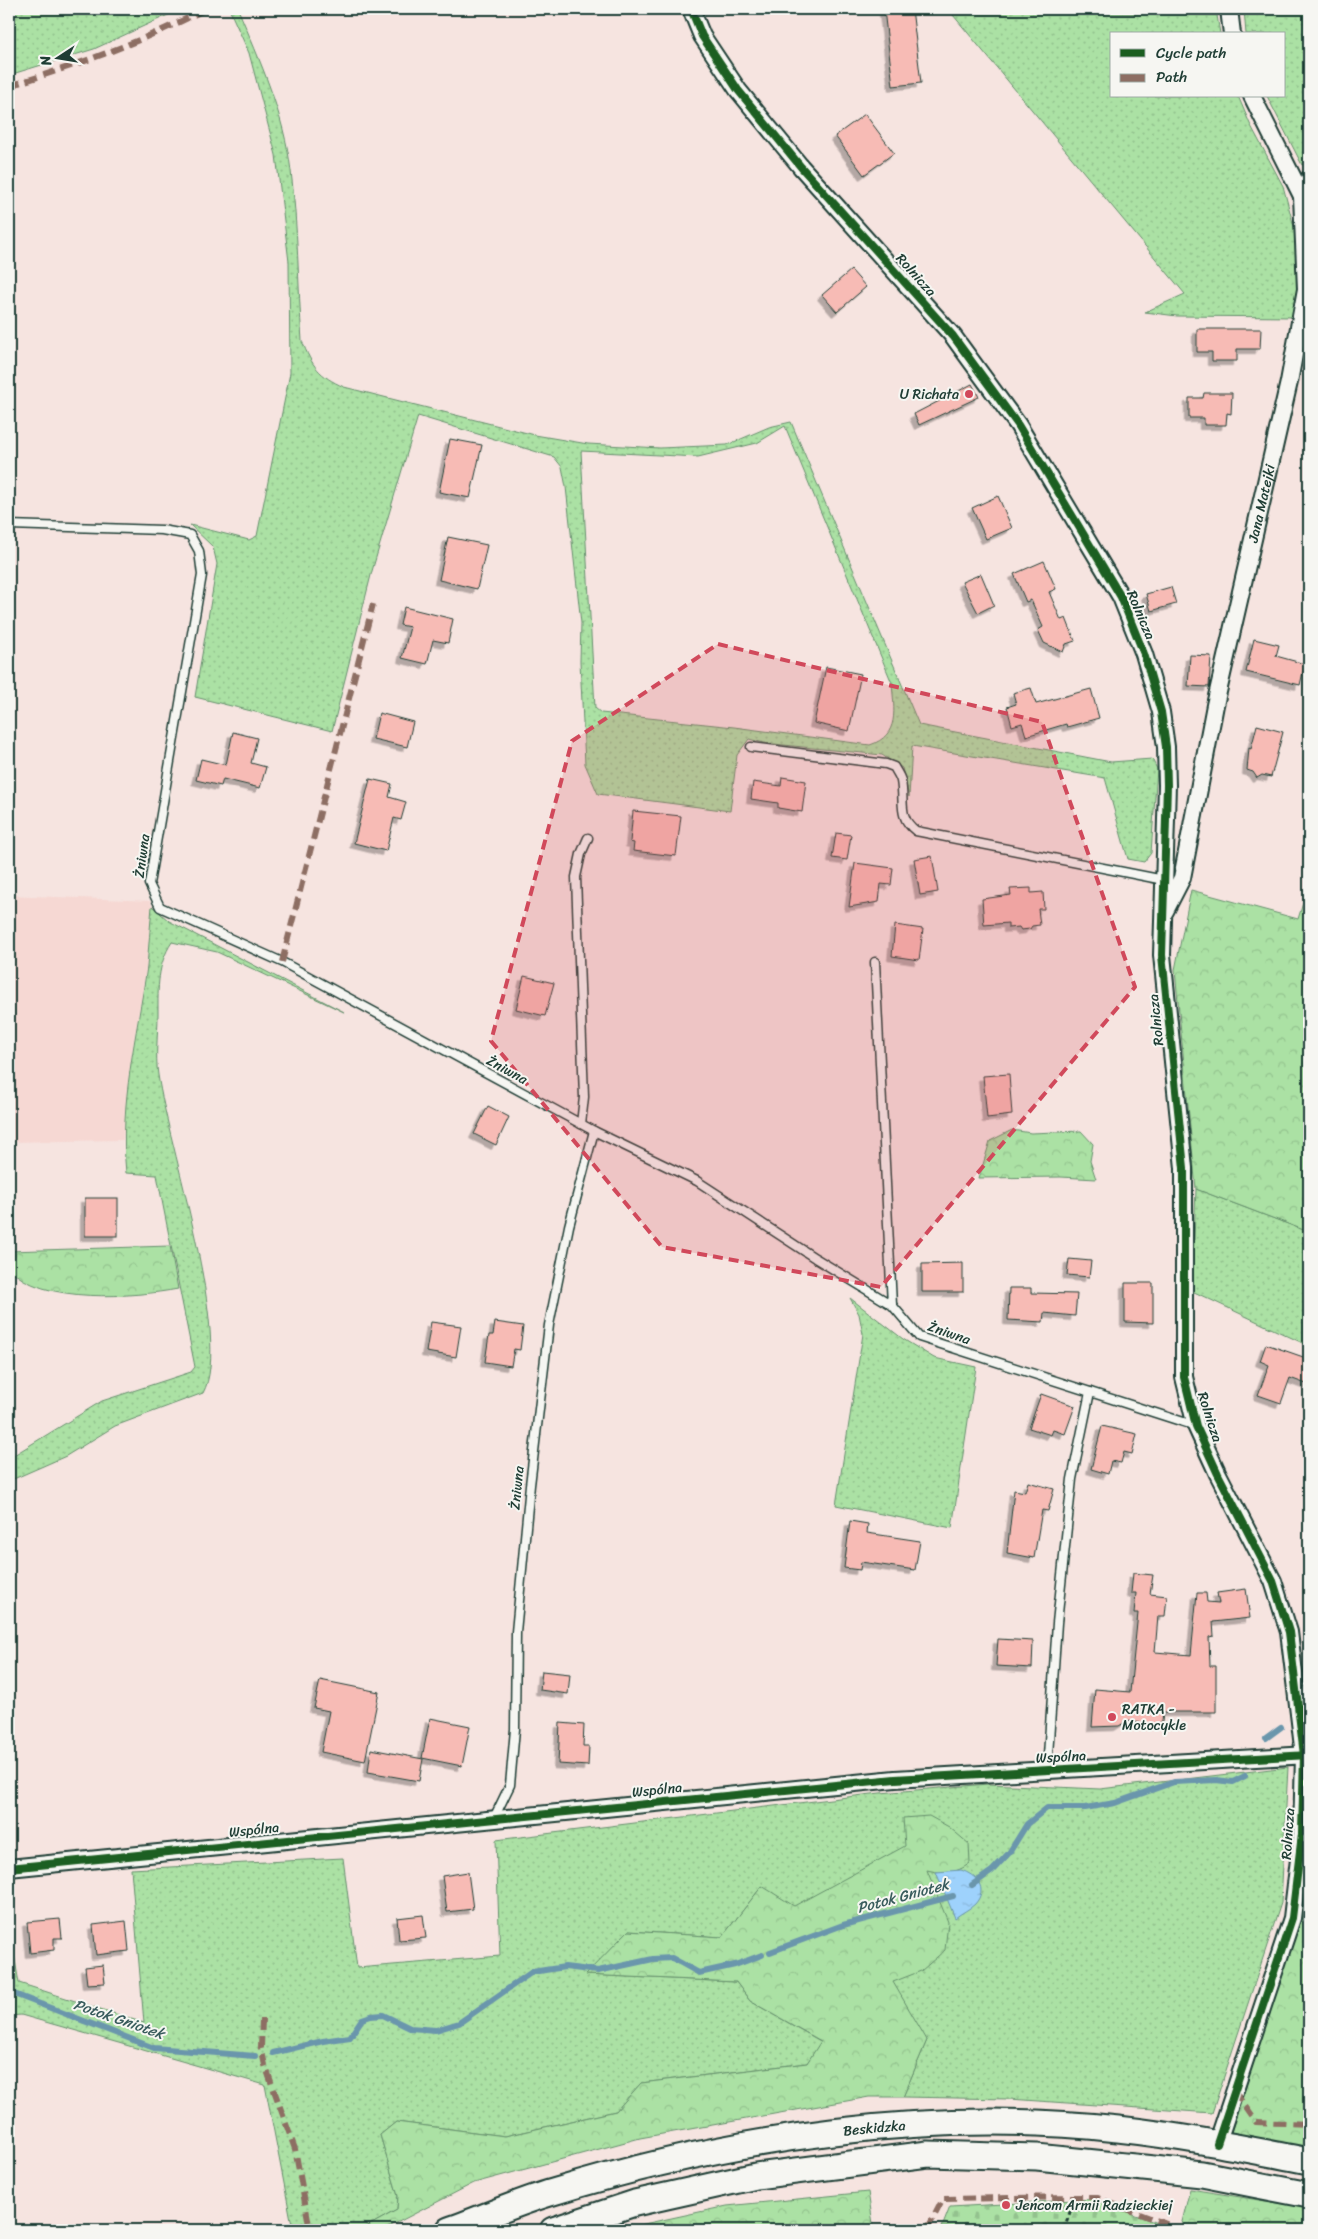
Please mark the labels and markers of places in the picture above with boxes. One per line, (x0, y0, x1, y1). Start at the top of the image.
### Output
place label: U Richata (900, 382, 959, 407)
marker: U Richata (963, 388, 975, 400)
place label: RATKA - Motocykle (1122, 1697, 1186, 1738)
marker: RATKA - Motocykle (1106, 1711, 1118, 1723)
place label: Jeńcom Armii Radzieckiej (1015, 2193, 1173, 2218)
marker: Jeńcom Armii Radzieckiej (1000, 2199, 1012, 2211)

